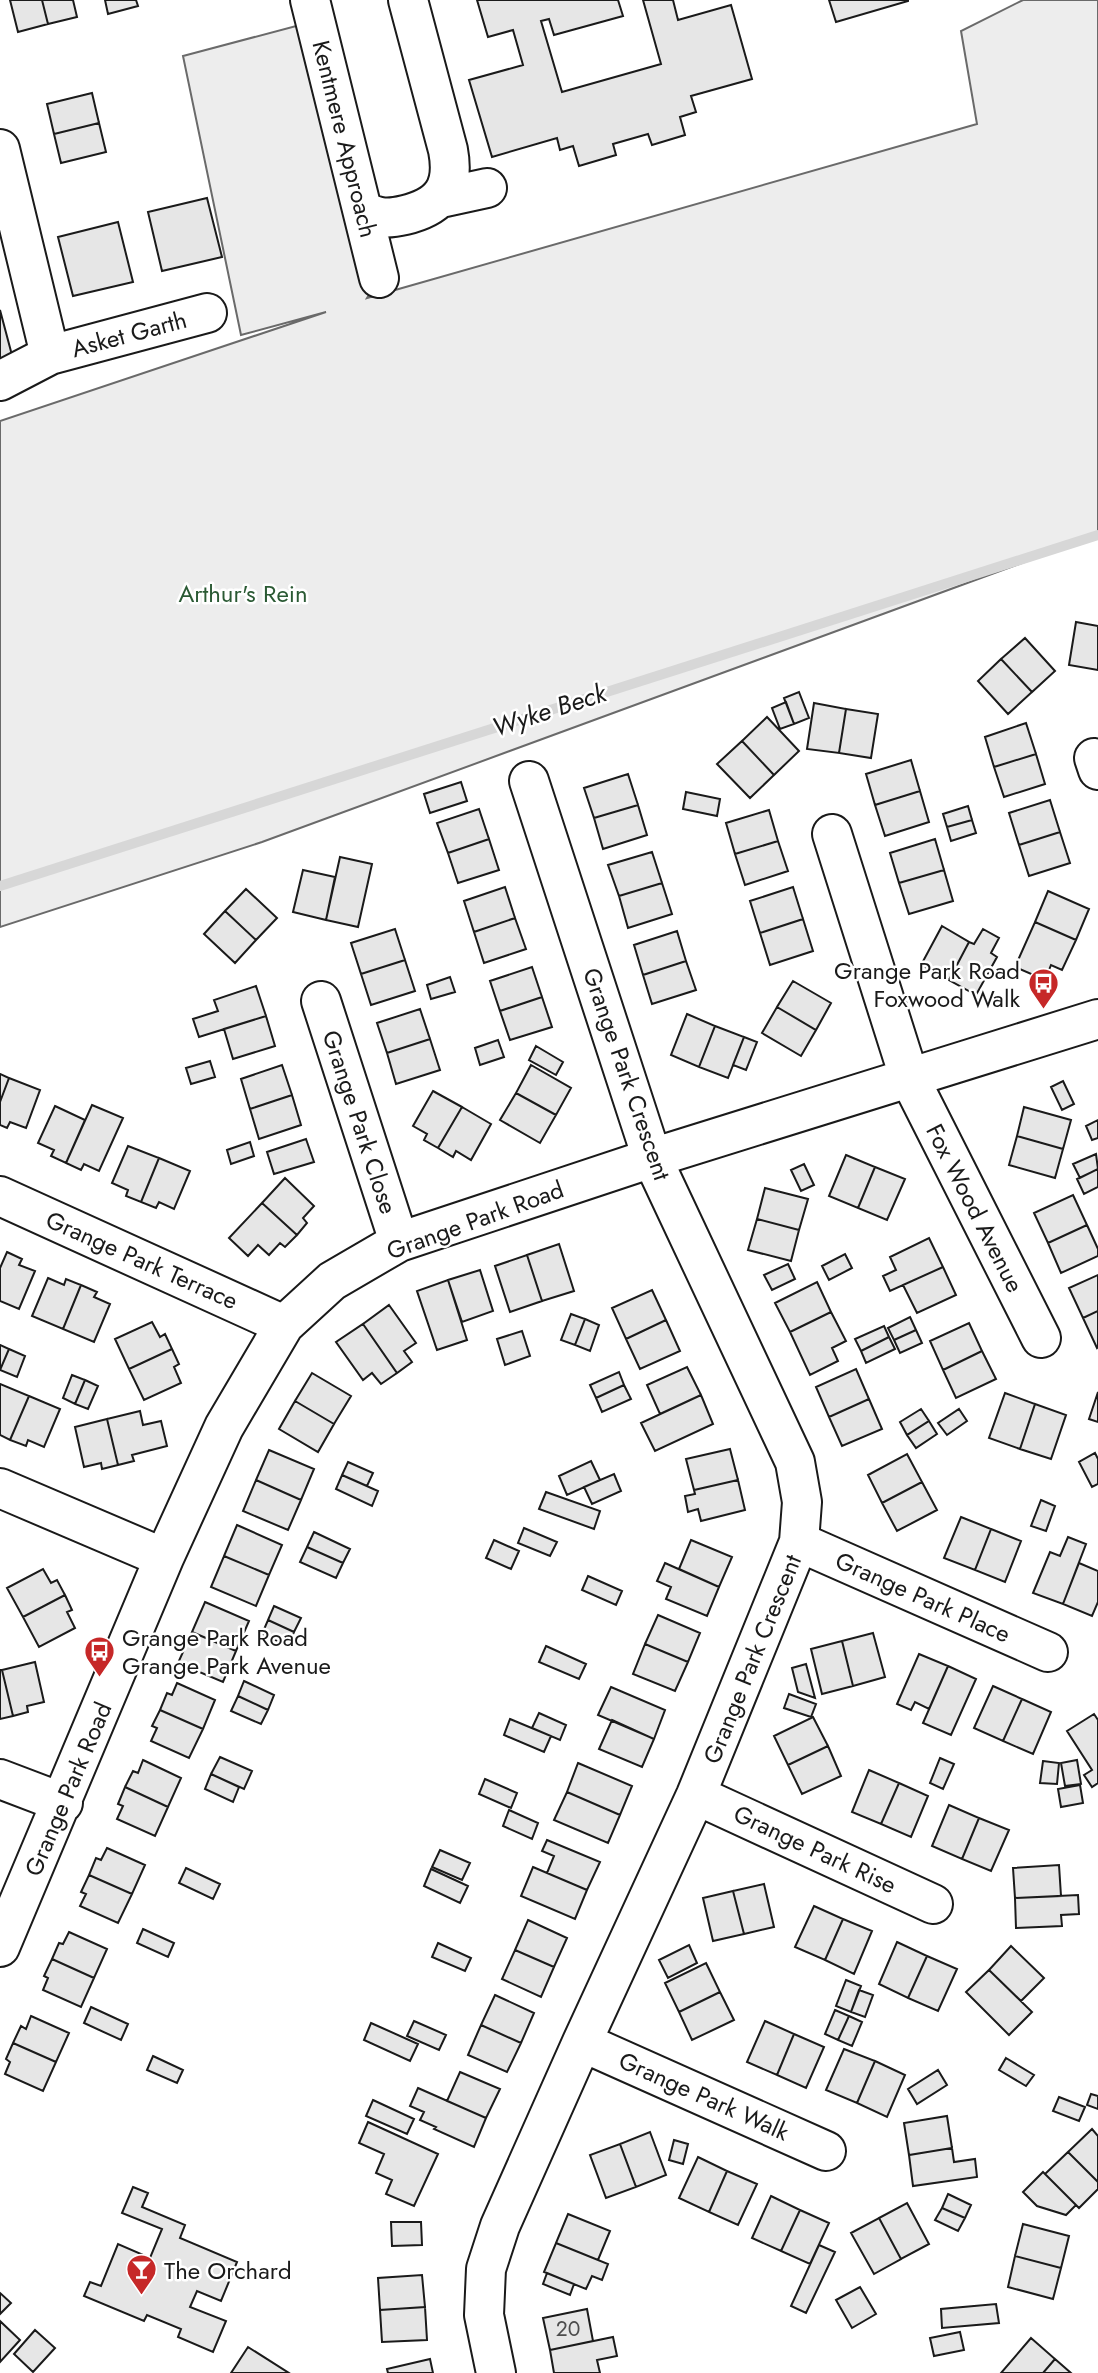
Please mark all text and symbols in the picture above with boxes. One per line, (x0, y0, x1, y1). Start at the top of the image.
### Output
street label: Kentmere Approach (304, 37, 386, 241)
street label: Asket Garth (68, 302, 190, 366)
park label: Arthur's Rein (178, 576, 308, 611)
water label: Wyke Beck (487, 673, 613, 746)
place label: Grange Park Road Foxwood Walk (834, 953, 1020, 1016)
street label: Grange Park Crescent (574, 963, 680, 1185)
bus stop icon: Grange Park Road Foxwood Walk (1026, 967, 1060, 1011)
street label: Grange Park Close (314, 1026, 406, 1218)
street label: Fox Wood Avenue (917, 1118, 1033, 1298)
street label: Grange Park Road (382, 1172, 568, 1268)
street label: Grange Park Terrace (40, 1202, 244, 1318)
street label: Grange Park Place (830, 1543, 1016, 1651)
street label: Grange Park Crescent (694, 1549, 810, 1769)
place label: Grange Park Road Grange Park Avenue (122, 1620, 331, 1683)
bus stop icon: Grange Park Road Grange Park Avenue (82, 1634, 116, 1678)
street label: Grange Park Road (16, 1697, 120, 1881)
street label: Grange Park Rise (728, 1796, 902, 1902)
street label: Grange Park Walk (613, 2043, 795, 2149)
bar icon: The Orchard (124, 2253, 158, 2297)
place label: The Orchard (164, 2253, 292, 2288)
house number: 20 (556, 2314, 580, 2344)

